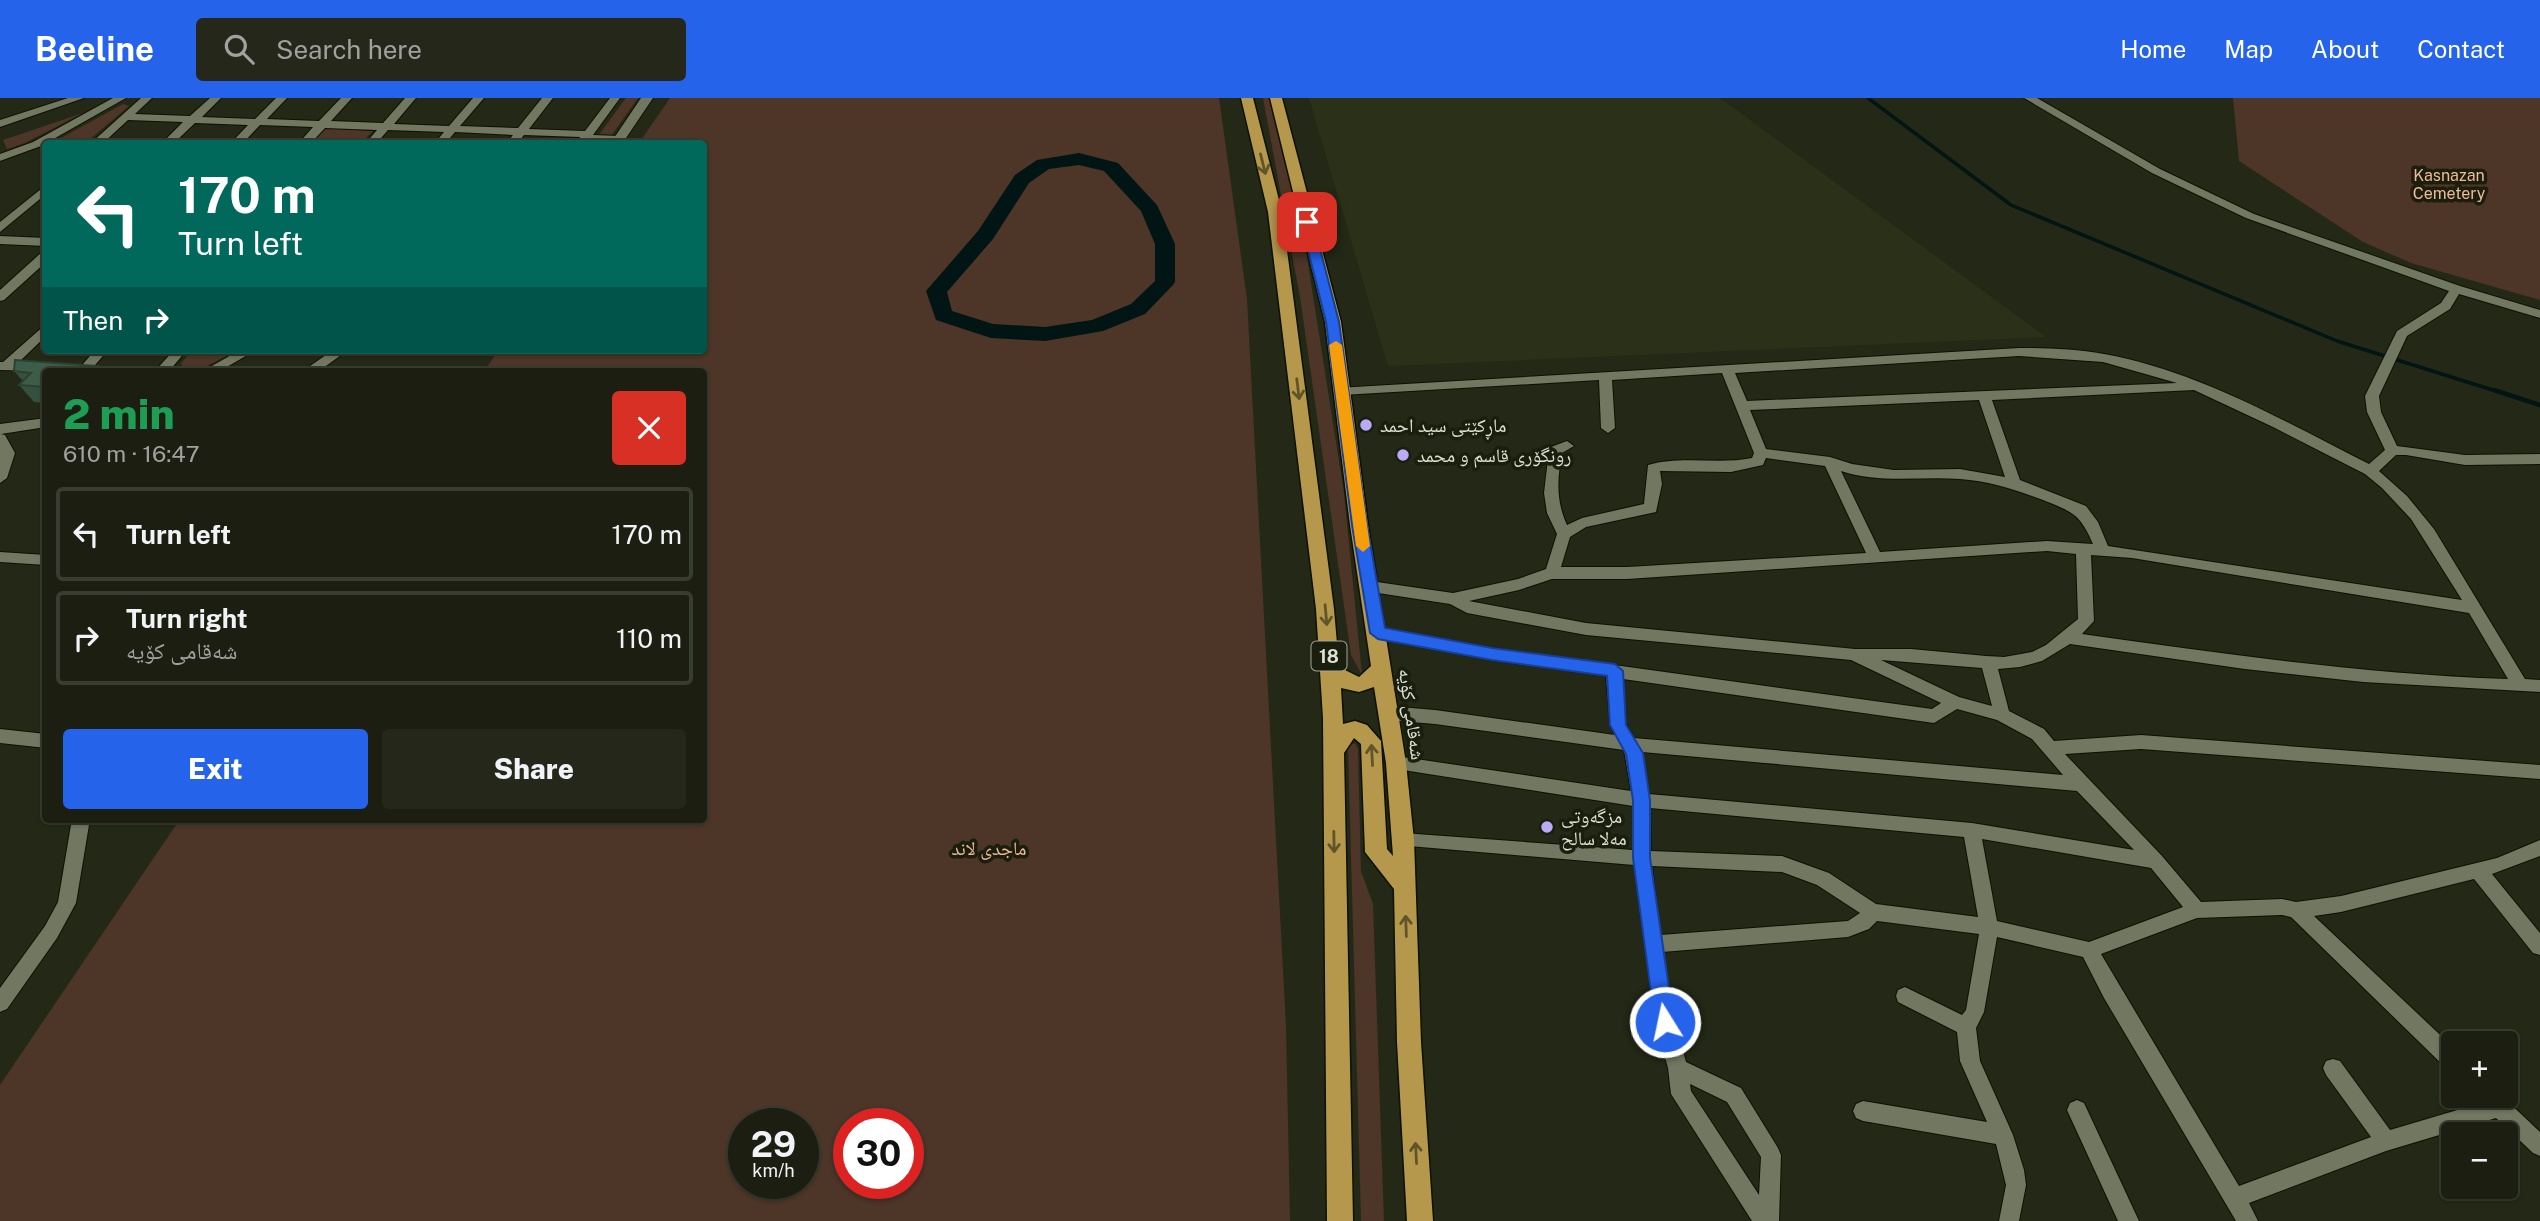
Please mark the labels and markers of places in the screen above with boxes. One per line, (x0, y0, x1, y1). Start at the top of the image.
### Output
pin (1277, 192, 1337, 252)
place label: ماڕکێتی سید احمد (1380, 414, 1506, 440)
marker: ماڕکێتی سید احمد (1358, 417, 1374, 433)
place label: رونگۆری قاسم و محمد (1417, 444, 1571, 468)
marker: رونگۆری قاسم و محمد (1395, 447, 1411, 463)
place label: مزگەوتی مەلا سالح (1561, 805, 1627, 851)
marker: مزگەوتی مەلا سالح (1539, 819, 1555, 835)

